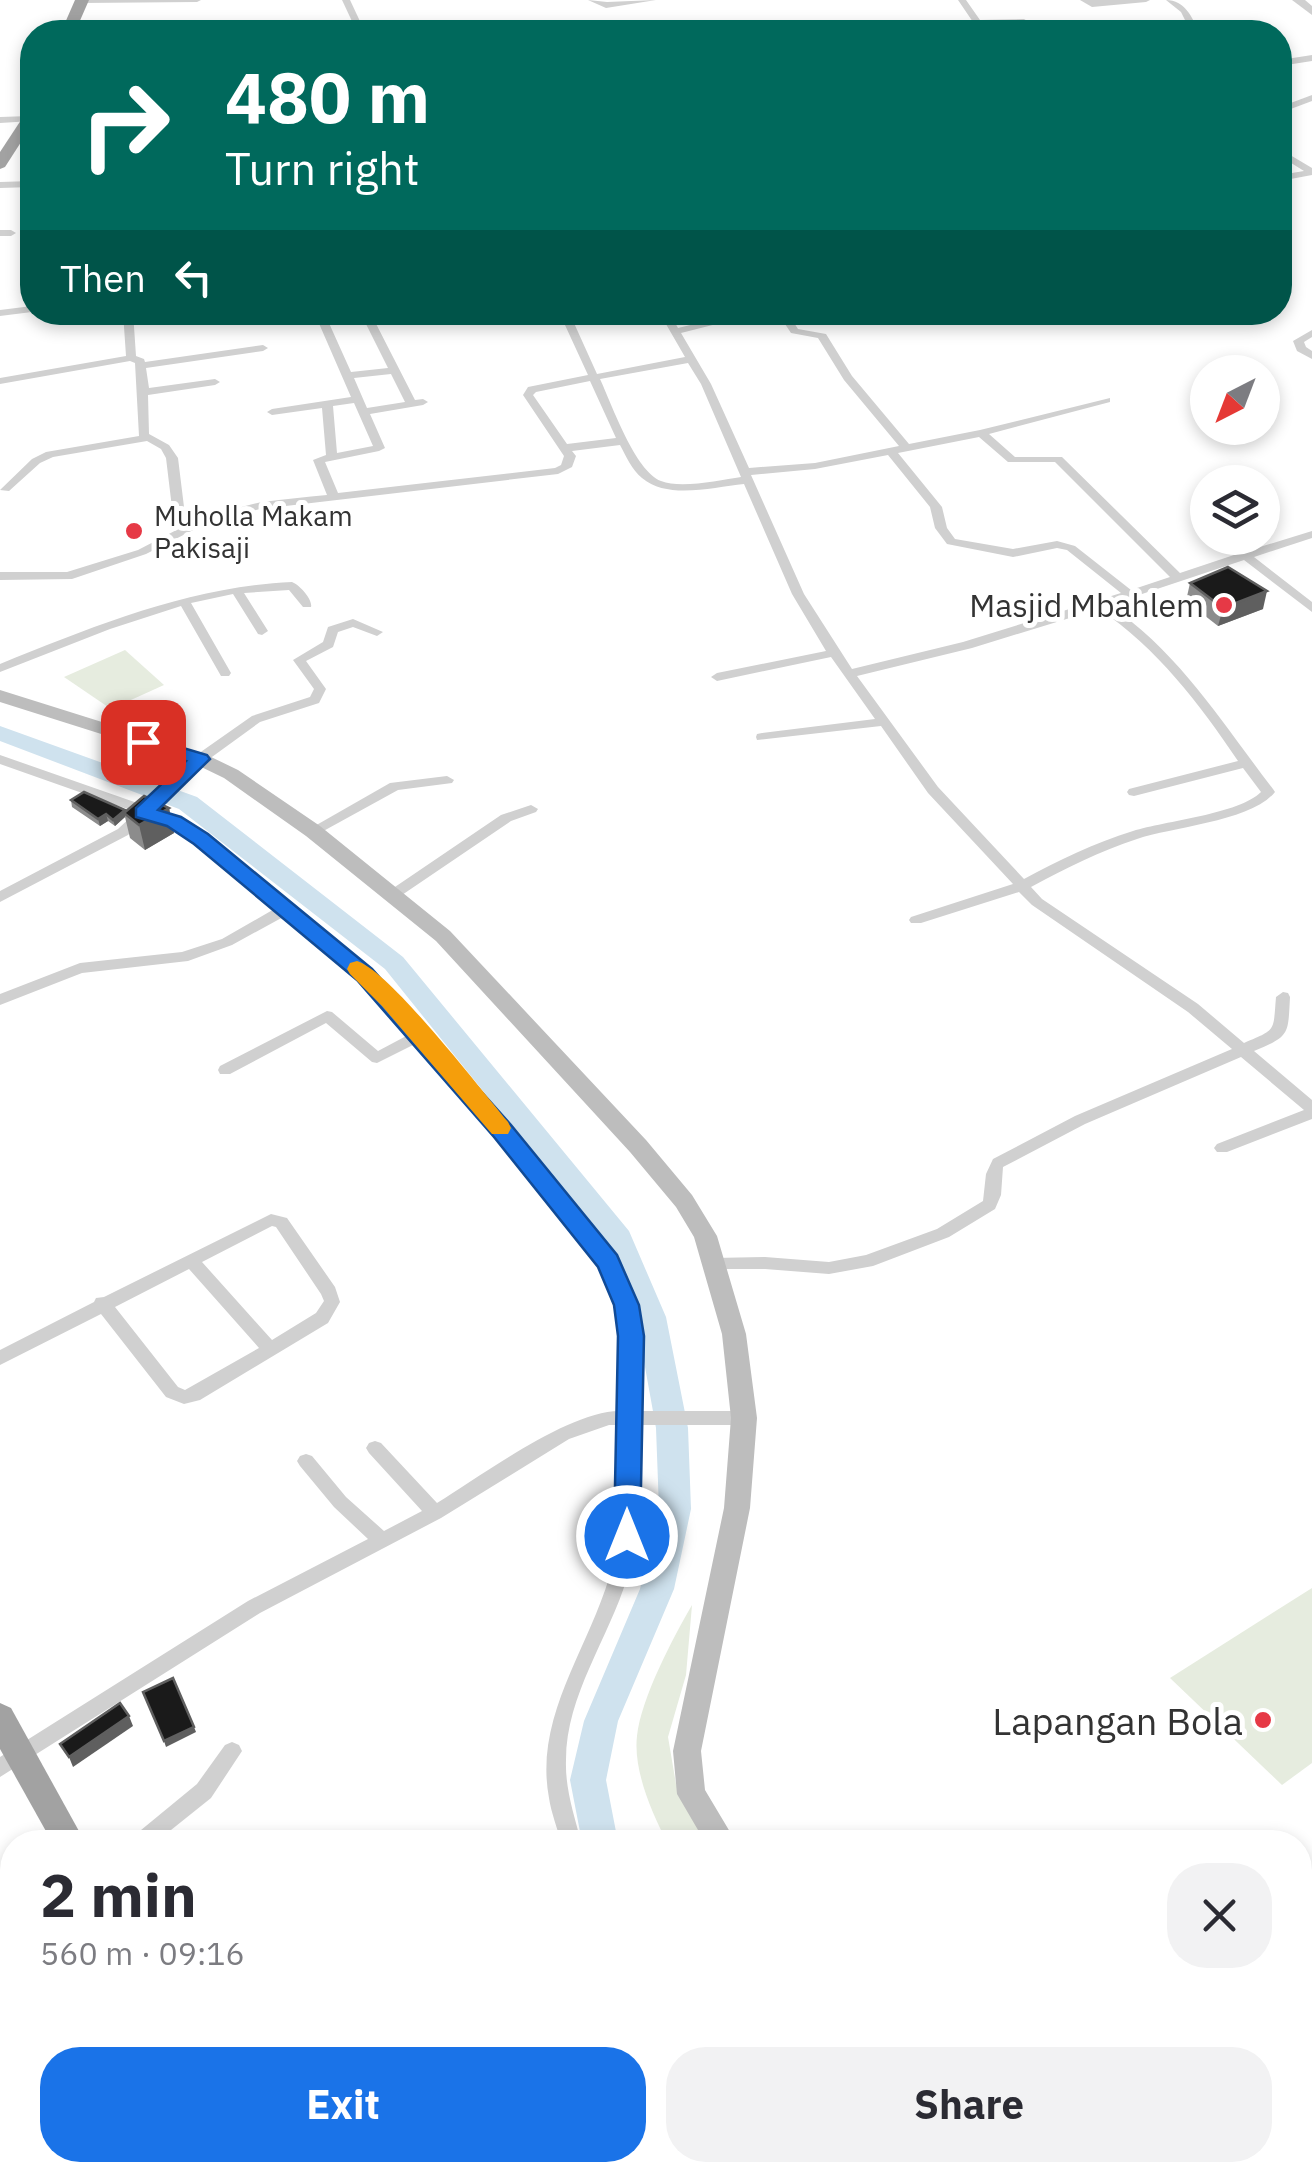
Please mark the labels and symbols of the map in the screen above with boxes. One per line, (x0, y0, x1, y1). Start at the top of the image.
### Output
north arrow (1190, 355, 1280, 445)
place label: Muholla Makam Pakisaji (154, 497, 353, 566)
marker: Muholla Makam Pakisaji (123, 520, 145, 542)
place label: Masjid Mbahlem (969, 584, 1204, 626)
marker: Masjid Mbahlem (1213, 594, 1235, 616)
pin (101, 700, 186, 785)
position arrow (575, 1484, 679, 1588)
place label: Lapangan Bola (992, 1696, 1243, 1745)
marker: Lapangan Bola (1252, 1709, 1274, 1731)

